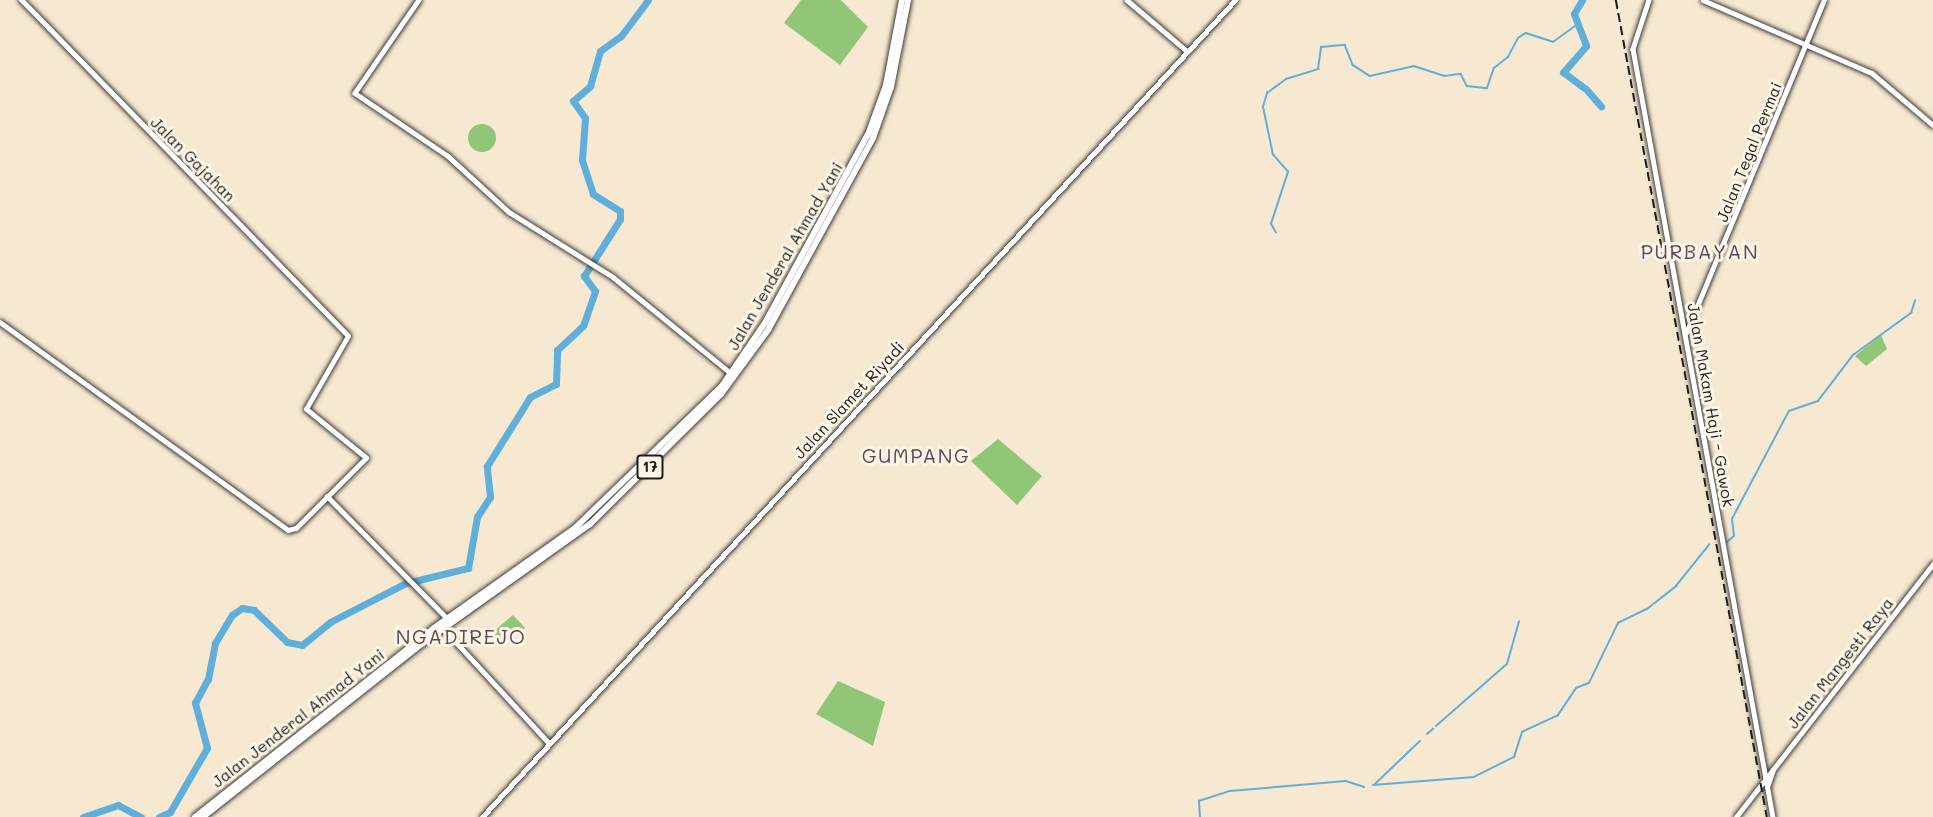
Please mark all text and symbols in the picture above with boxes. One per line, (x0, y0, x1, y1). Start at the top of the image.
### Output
street label: Jalan Tegal Permai (1712, 79, 1786, 225)
street label: Jalan Gajahan (147, 113, 239, 205)
street label: Jalan Jenderal Ahmad Yani (723, 159, 847, 353)
district label: PURBAYAN (1641, 239, 1759, 263)
street label: Jalan Makam Haji - Gawok (1684, 302, 1738, 508)
street label: Jalan Slamet Riyadi (790, 337, 908, 463)
district label: GUMPANG (862, 443, 970, 467)
road number: 17 (636, 455, 664, 479)
street label: Jalan Mangesti Raya (1783, 594, 1897, 732)
district label: NGADIREJO (396, 624, 526, 648)
street label: Jalan Jenderal Ahmad Yani (208, 645, 388, 791)

